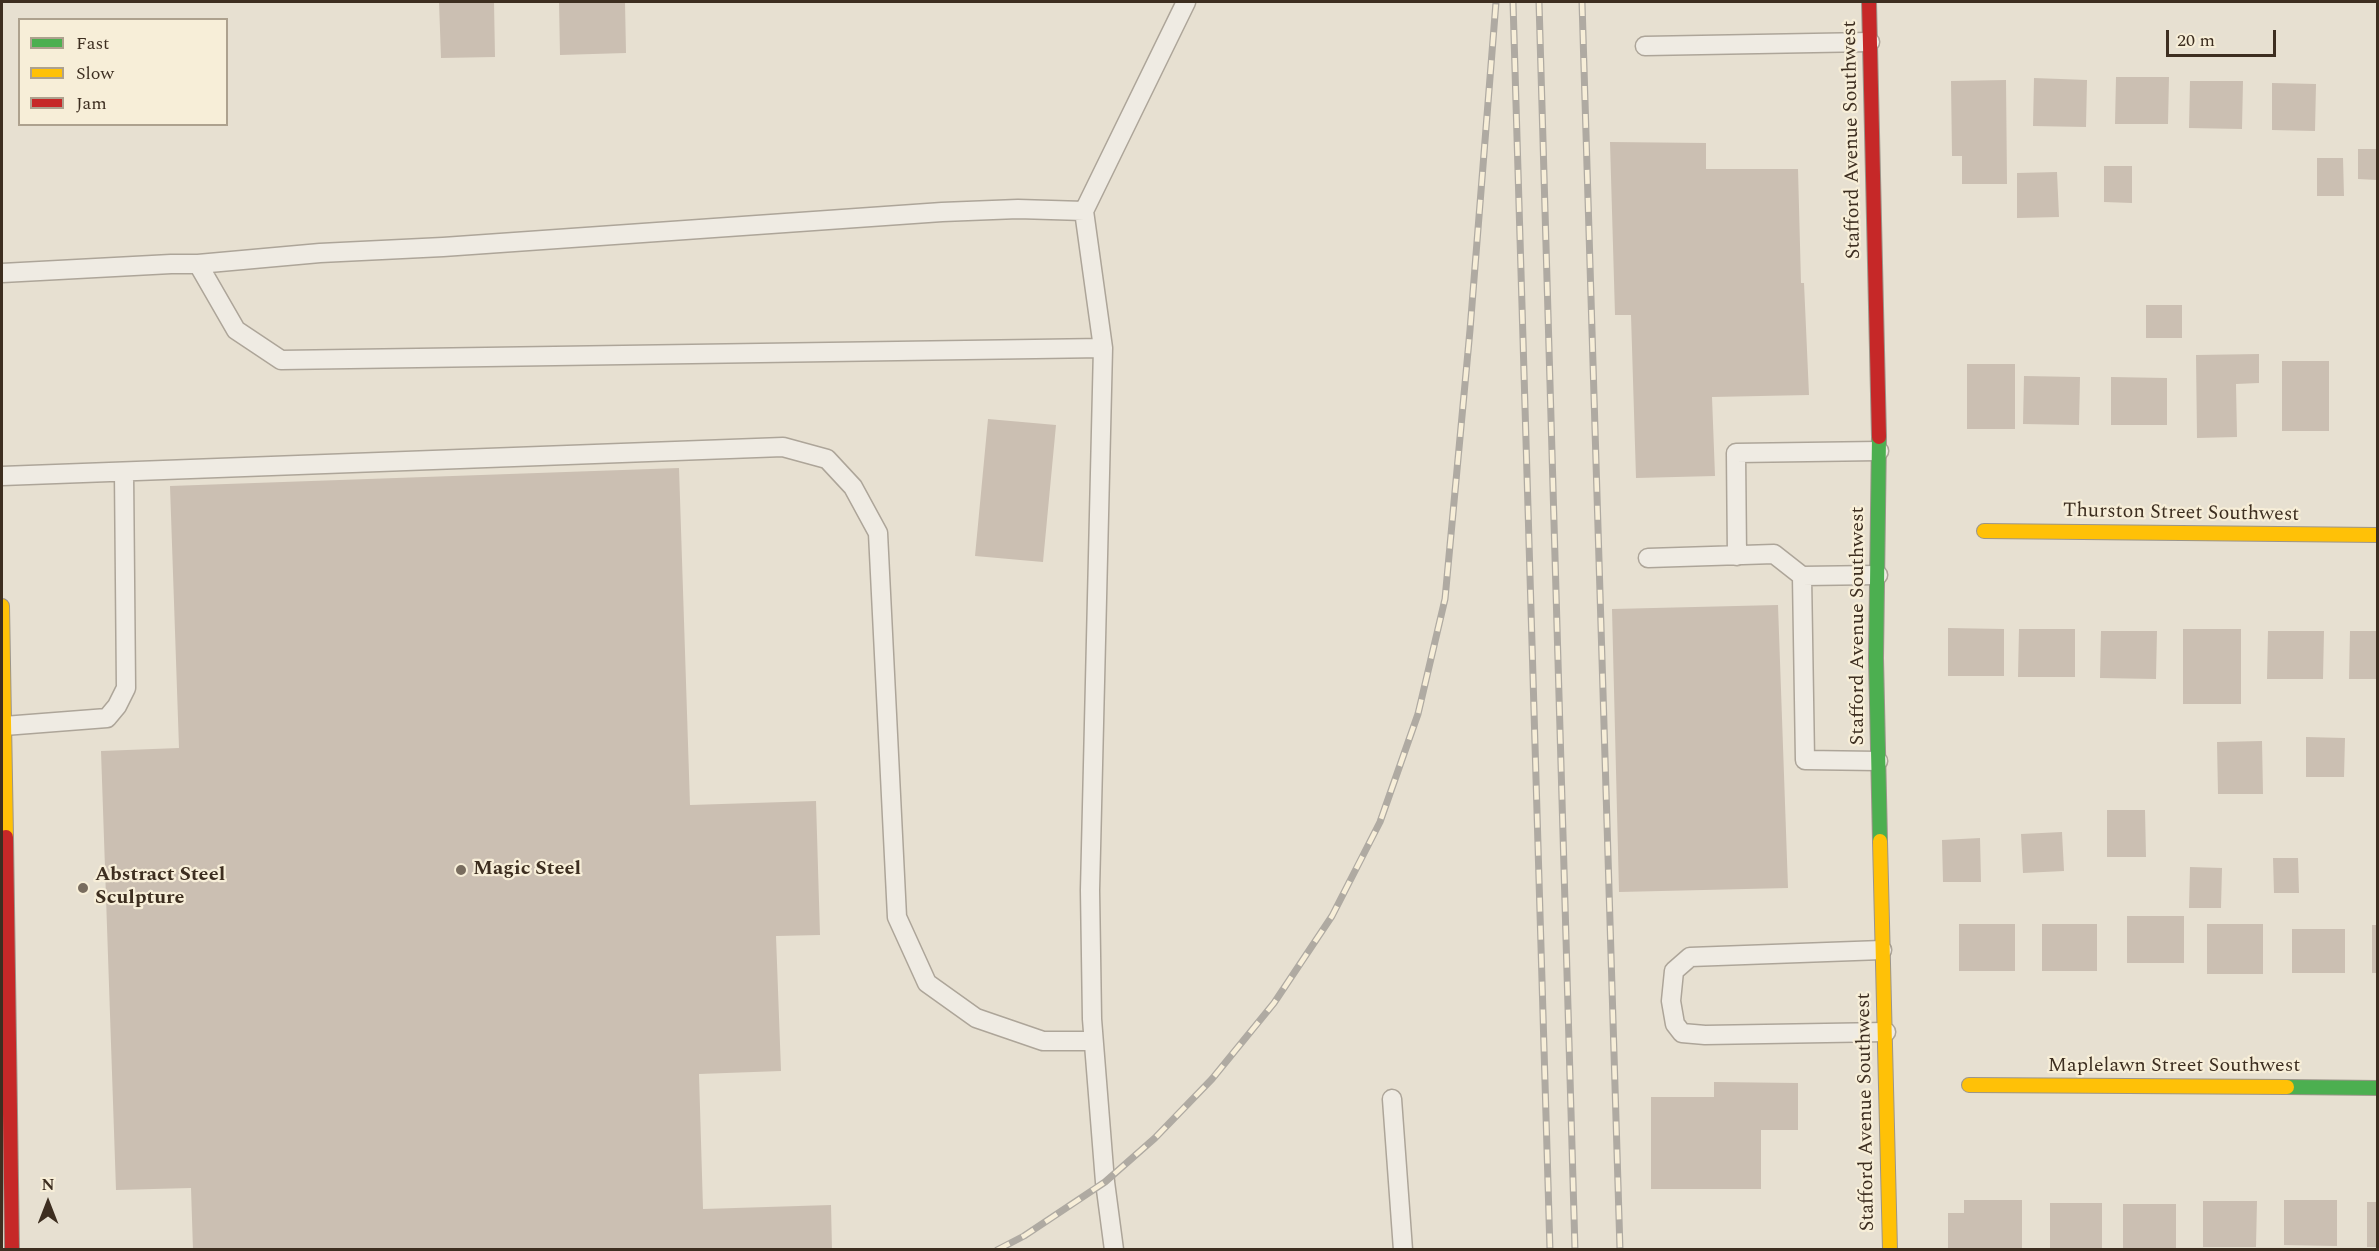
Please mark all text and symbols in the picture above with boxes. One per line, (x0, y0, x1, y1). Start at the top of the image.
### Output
legend (18, 18, 228, 126)
scale bar (2169, 18, 2278, 56)
street label: Stafford Avenue Southwest (1839, 20, 1867, 260)
text: 20 m (2177, 27, 2215, 54)
text: Fast (76, 30, 109, 57)
text: Slow (76, 60, 114, 87)
text: Jam (76, 90, 107, 117)
street label: Thurston Street Southwest (2063, 500, 2299, 528)
street label: Stafford Avenue Southwest (1847, 507, 1871, 745)
place label: Magic Steel (473, 858, 581, 882)
marker: Magic Steel (454, 863, 468, 877)
place label: Abstract Steel Sculpture (95, 864, 225, 911)
marker: Abstract Steel Sculpture (76, 881, 90, 895)
street label: Stafford Avenue Southwest (1853, 992, 1881, 1232)
street label: Maplelawn Street Southwest (2048, 1055, 2300, 1079)
north arrow (18, 1173, 78, 1233)
text: N (41, 1173, 55, 1197)

